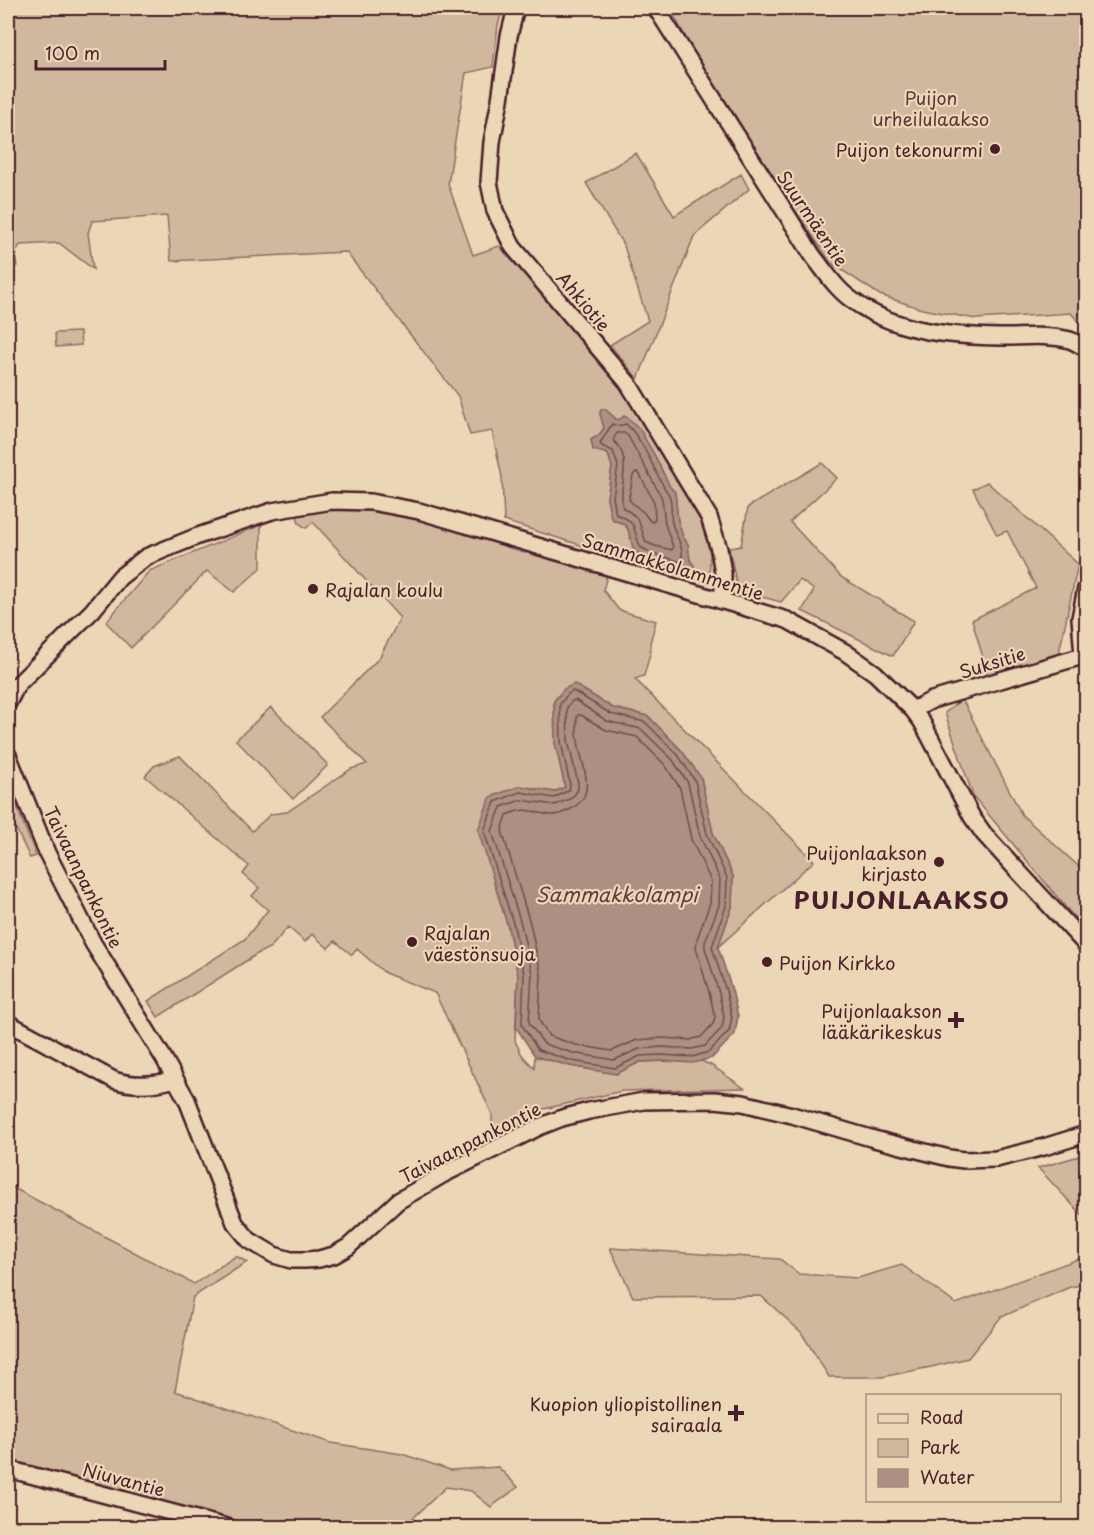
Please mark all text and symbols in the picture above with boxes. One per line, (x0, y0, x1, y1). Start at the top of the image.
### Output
scale bar (36, 33, 165, 71)
text: 100 m (45, 39, 100, 66)
park label: Puijon urheilulaakso (873, 84, 989, 132)
place label: Puijon tekonurmi (836, 136, 983, 163)
marker: Puijon tekonurmi (988, 142, 1002, 156)
street label: Suurmäentie (771, 164, 855, 272)
street label: Ahkiotie (551, 265, 617, 337)
street label: Sammakkolammentie (579, 526, 767, 606)
place label: Rajalan koulu (325, 576, 443, 603)
marker: Rajalan koulu (306, 582, 320, 596)
street label: Suksitie (956, 639, 1028, 685)
street label: Taivaanpankontie (38, 801, 130, 953)
place label: Puijonlaakson kirjasto (806, 839, 927, 887)
marker: Puijonlaakson kirjasto (932, 855, 946, 869)
water label: Sammakkolampi (536, 879, 701, 909)
district label: PUIJONLAAKSO (794, 881, 1010, 917)
place label: Rajalan väestönsuoja (424, 919, 536, 967)
marker: Rajalan väestönsuoja (405, 935, 419, 949)
place label: Puijon Kirkko (779, 949, 895, 976)
marker: Puijon Kirkko (760, 955, 774, 969)
place label: Puijonlaakson lääkärikeskus (821, 997, 942, 1045)
marker: Puijonlaakson lääkärikeskus (947, 1011, 965, 1029)
street label: Taivaanpankontie (395, 1095, 545, 1189)
place label: Kuopion yliopistollinen sairaala (530, 1390, 723, 1438)
legend (866, 1394, 1061, 1502)
text: Road (920, 1403, 964, 1430)
marker: Kuopion yliopistollinen sairaala (727, 1404, 745, 1422)
text: Park (920, 1433, 960, 1460)
street label: Niuvantie (80, 1455, 168, 1503)
text: Water (920, 1463, 975, 1490)

